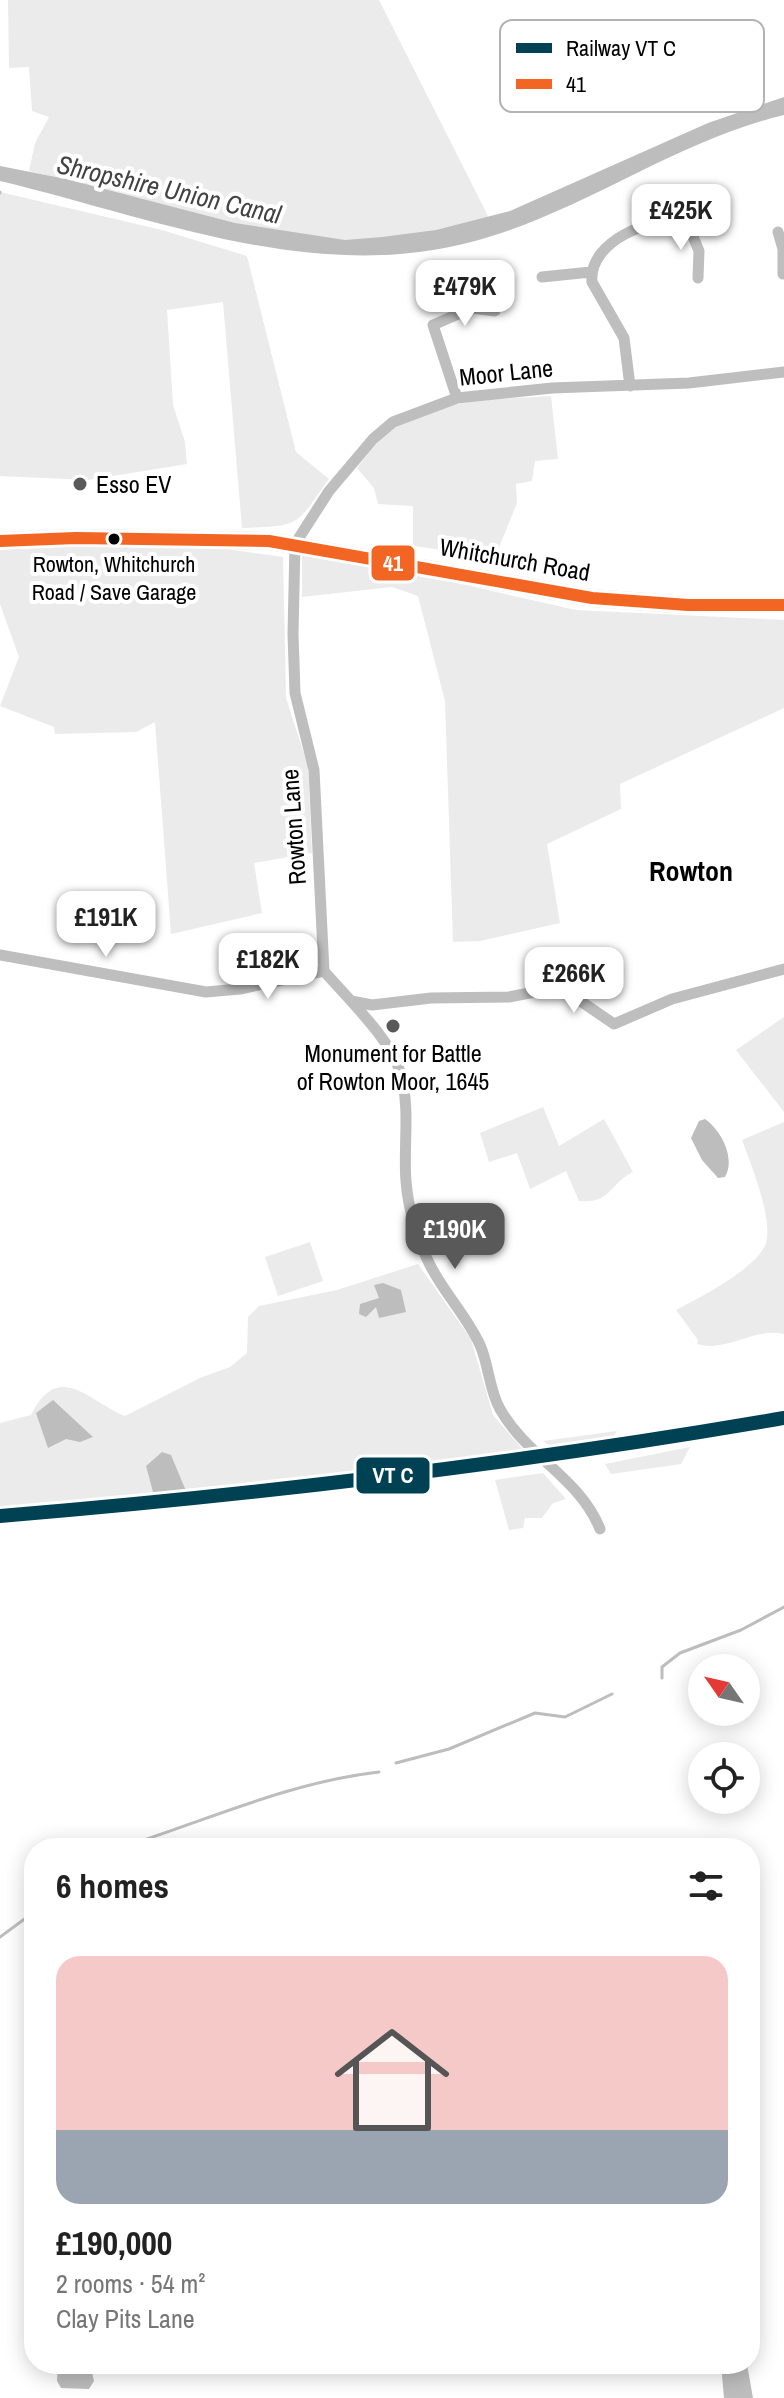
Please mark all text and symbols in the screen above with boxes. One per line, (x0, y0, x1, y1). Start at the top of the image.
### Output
legend (500, 20, 764, 112)
text: Railway VT C (566, 33, 676, 63)
text: 41 (566, 69, 586, 99)
water label: Shropshire Union Canal (54, 146, 286, 232)
pin: £425K (625, 184, 737, 252)
text: £425K (650, 192, 712, 227)
pin: £479K (409, 260, 521, 328)
text: £479K (434, 268, 496, 303)
street label: Moor Lane (458, 351, 554, 393)
place label: Esso EV (96, 468, 171, 500)
marker: Esso EV (71, 475, 89, 493)
street label: Whitchurch Road (437, 530, 593, 588)
marker: Rowton, Whitchurch Road / Save Garage (106, 531, 122, 547)
line badge: 41 (370, 544, 416, 582)
text: 41 (383, 548, 404, 578)
place label: Rowton, Whitchurch Road / Save Garage (32, 549, 196, 607)
street label: Rowton Lane (273, 768, 313, 886)
district label: Rowton (649, 852, 733, 890)
pin: £191K (50, 891, 162, 959)
text: £191K (75, 899, 137, 934)
pin: £182K (212, 933, 324, 1001)
text: £182K (237, 941, 299, 976)
pin: £266K (518, 947, 630, 1015)
text: £266K (543, 955, 605, 990)
marker: Monument for Battle of Rowton Moor, 1645 (384, 1017, 402, 1035)
place label: Monument for Battle of Rowton Moor, 1645 (297, 1037, 489, 1097)
pin: £190K (399, 1203, 511, 1271)
text: £190K (424, 1211, 486, 1246)
line badge: VT C (355, 1456, 431, 1495)
text: VT C (372, 1460, 414, 1490)
north arrow (688, 1654, 760, 1726)
map controls (688, 1654, 760, 1814)
button: locate (688, 1742, 760, 1814)
text: 6 homes (56, 1863, 169, 1909)
icon: filters (684, 1864, 728, 1908)
icon: home (320, 2008, 464, 2152)
text: £190,000 (56, 2220, 172, 2266)
text: 2 rooms · 54 m² (56, 2266, 205, 2301)
text: Clay Pits Lane (56, 2301, 195, 2336)

